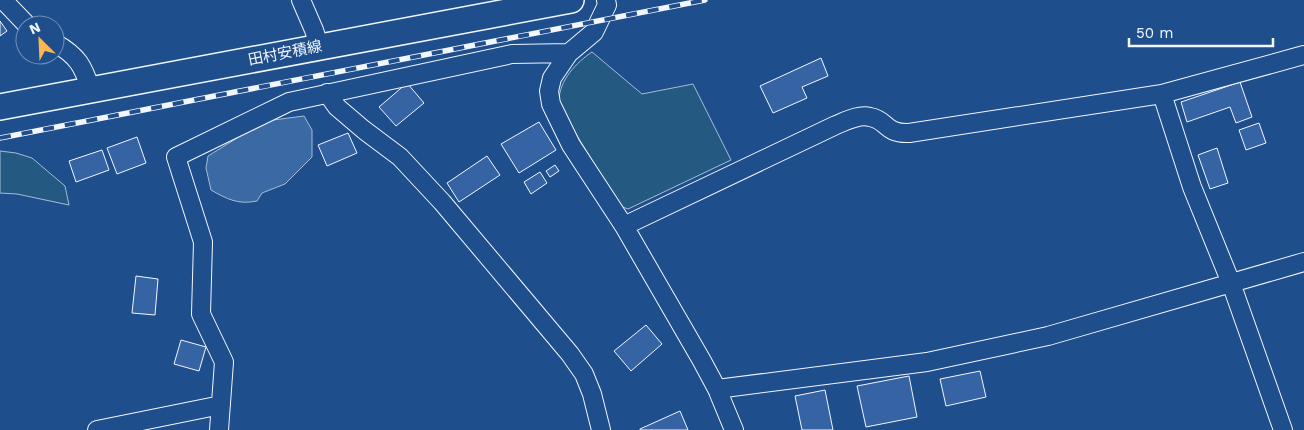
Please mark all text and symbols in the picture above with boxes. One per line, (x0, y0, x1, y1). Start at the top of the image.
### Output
north arrow (15, 15, 65, 65)
scale bar (1129, 15, 1273, 47)
text: N (27, 19, 43, 38)
text: 50 m (1136, 24, 1173, 42)
street label: 田村安積線 (246, 37, 324, 69)

